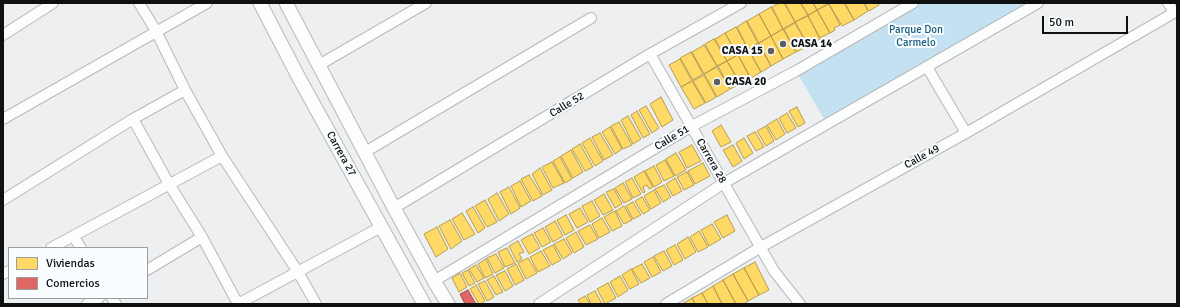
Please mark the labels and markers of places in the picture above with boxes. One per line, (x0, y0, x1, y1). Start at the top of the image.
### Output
place label: CASA 14 (791, 37, 832, 51)
marker: CASA 14 (778, 39, 788, 49)
place label: CASA 15 (722, 44, 763, 58)
marker: CASA 15 (766, 46, 776, 56)
place label: CASA 20 (725, 75, 766, 89)
marker: CASA 20 (712, 77, 722, 87)

